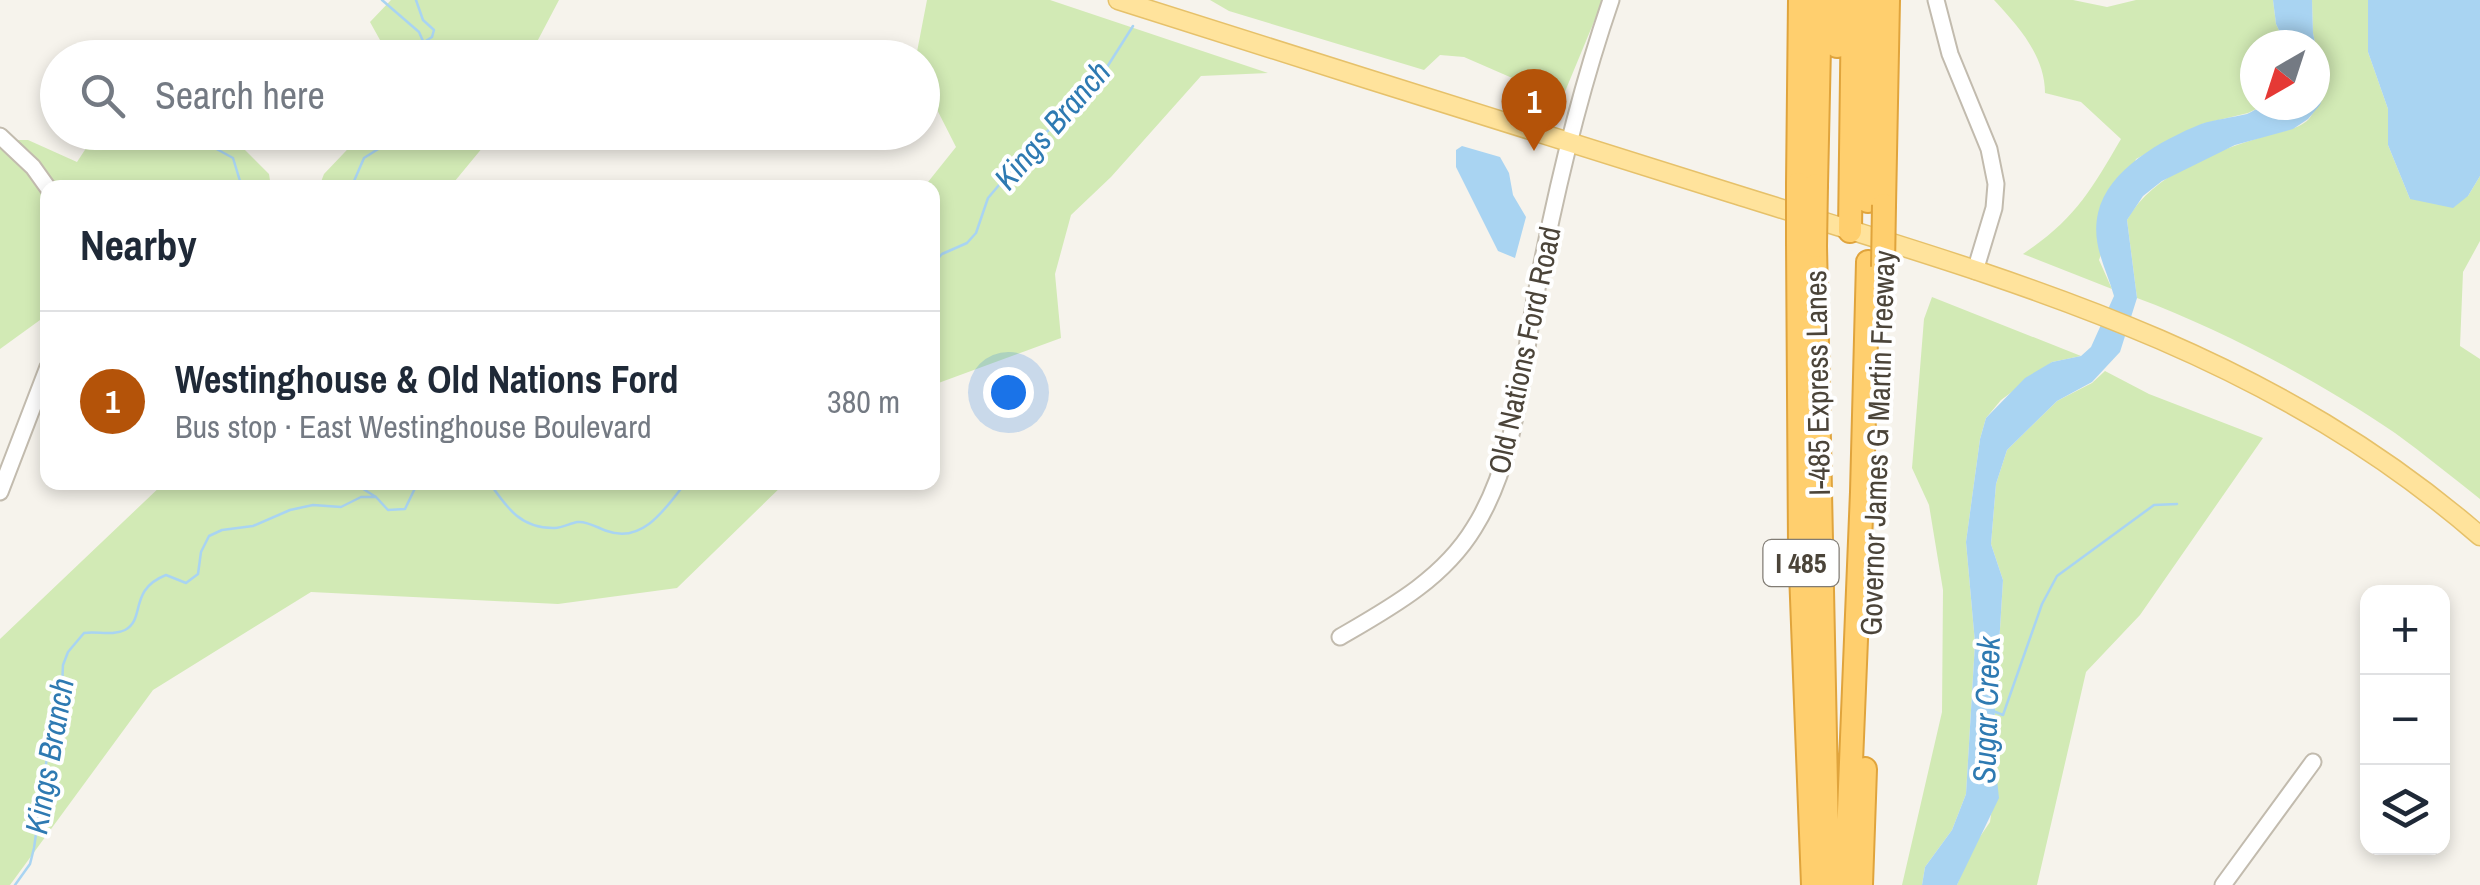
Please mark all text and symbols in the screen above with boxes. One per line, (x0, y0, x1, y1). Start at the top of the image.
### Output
north arrow (2240, 30, 2330, 120)
search box (40, 40, 940, 150)
water label: Kings Branch (984, 51, 1120, 199)
icon: search (75, 68, 130, 123)
pin: 1 (1502, 68, 1566, 151)
text: Search here (155, 70, 325, 121)
text: Nearby (80, 217, 197, 273)
street label: Old Nations Ford Road (1478, 223, 1570, 477)
street label: Governor James G Martin Freeway (1850, 249, 1904, 636)
street label: I-485 Express Lanes (1795, 270, 1839, 496)
text: Westinghouse & Old Nations Ford (175, 354, 679, 405)
your location (983, 367, 1034, 418)
text: 1 (105, 380, 120, 423)
text: 380 m (827, 380, 900, 423)
text: Bus stop · East Westinghouse Boulevard (175, 405, 652, 448)
road number: I 485 (1764, 540, 1838, 586)
map controls (2360, 585, 2450, 855)
button: + (2360, 585, 2450, 675)
water label: Sugar Creek (1962, 635, 2010, 784)
water label: Kings Branch (14, 675, 84, 837)
button: − (2360, 675, 2450, 765)
button: layers (2360, 765, 2450, 855)

